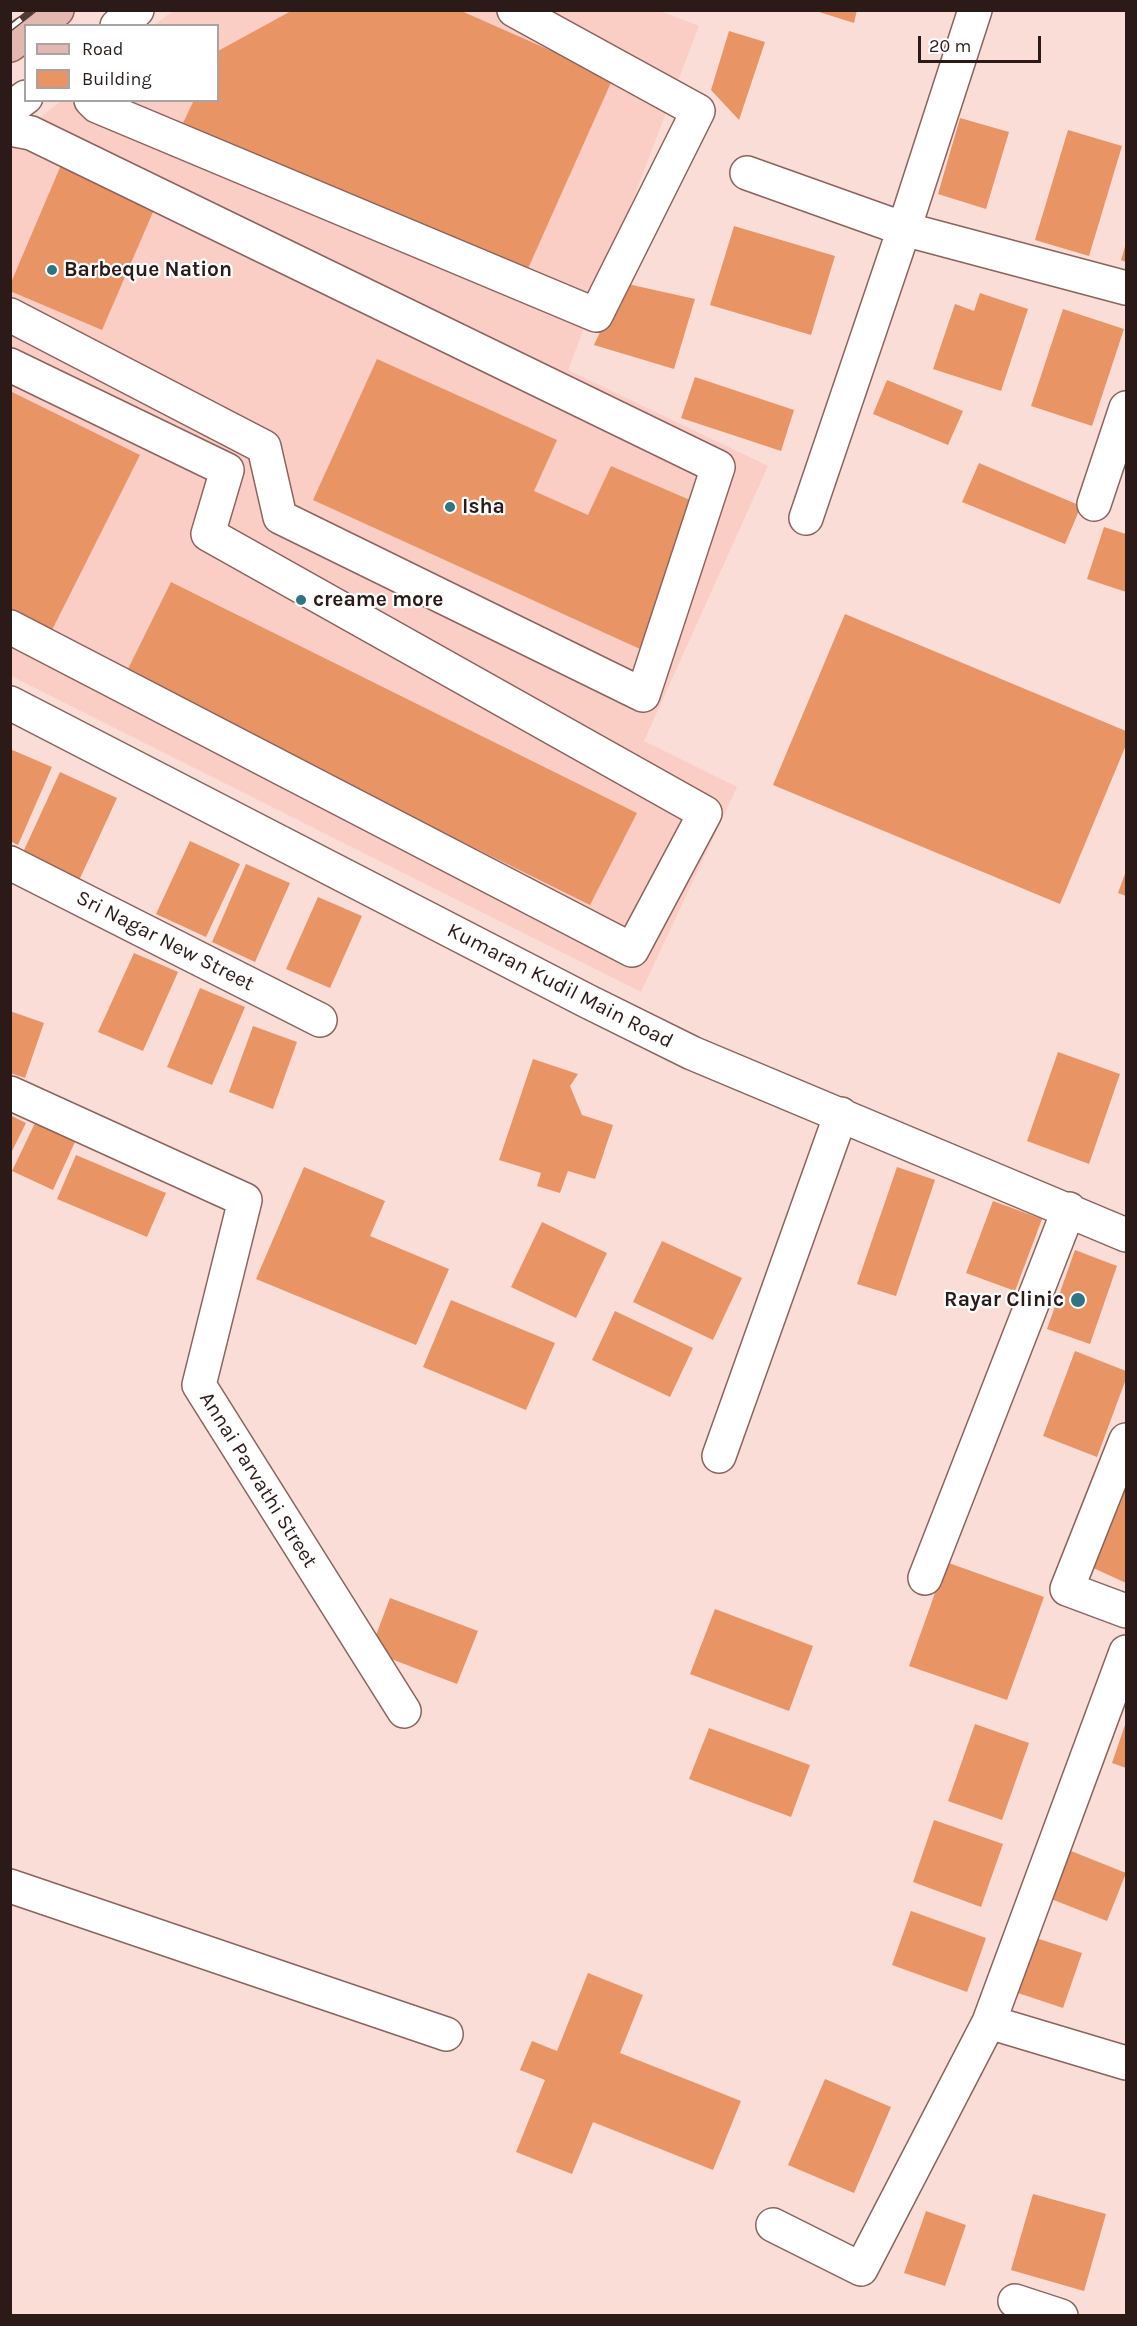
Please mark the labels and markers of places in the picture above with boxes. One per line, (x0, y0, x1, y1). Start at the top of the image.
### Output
place label: Barbeque Nation (64, 257, 232, 283)
marker: Barbeque Nation (45, 263, 59, 277)
place label: Isha (462, 494, 505, 520)
marker: Isha (443, 500, 457, 514)
place label: creame more (313, 587, 443, 613)
marker: creame more (294, 593, 308, 607)
place label: Rayar Clinic (944, 1287, 1064, 1313)
marker: Rayar Clinic (1069, 1291, 1087, 1309)

